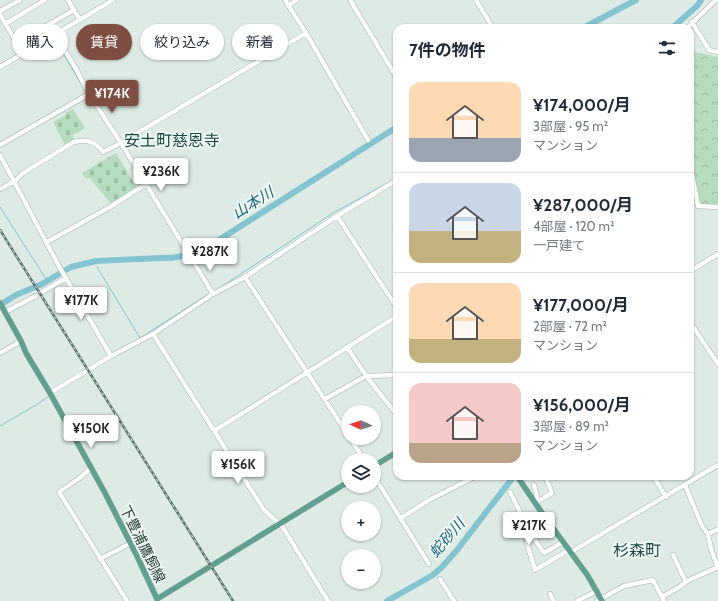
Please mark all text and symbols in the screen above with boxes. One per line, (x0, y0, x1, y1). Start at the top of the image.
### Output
chip: 購入 (12, 24, 68, 60)
chip: 賃貸 (76, 24, 132, 60)
chip: 絞り込み (140, 24, 224, 60)
chip: 新着 (232, 24, 288, 60)
icon: filters (656, 37, 678, 59)
text: 7件の物件 (409, 40, 486, 60)
pin: ¥174K (84, 80, 140, 114)
text: ¥174K (94, 85, 130, 101)
text: ¥174,000/月 (533, 95, 631, 115)
icon: home (441, 98, 489, 146)
text: 3部屋 · 95 m² (533, 118, 608, 134)
district label: 安土町慈恩寺 (124, 131, 220, 150)
text: マンション (533, 137, 598, 153)
pin: ¥236K (133, 158, 189, 192)
text: ¥236K (142, 163, 180, 179)
water label: 山本川 (229, 182, 279, 223)
text: ¥287,000/月 (533, 195, 633, 215)
icon: home (441, 199, 489, 247)
text: 4部屋 · 120 m² (533, 218, 614, 234)
text: 一戸建て (533, 237, 585, 253)
pin: ¥287K (182, 238, 238, 272)
text: ¥287K (191, 243, 229, 259)
pin: ¥177K (53, 287, 109, 321)
text: ¥177K (64, 292, 98, 308)
text: ¥177,000/月 (533, 295, 629, 315)
icon: home (441, 299, 489, 347)
text: 2部屋 · 72 m² (533, 318, 607, 334)
text: マンション (533, 337, 598, 353)
text: ¥156,000/月 (533, 395, 631, 415)
icon: home (441, 399, 489, 447)
north arrow (341, 405, 381, 445)
map controls (341, 405, 381, 589)
pin: ¥150K (63, 415, 119, 449)
text: 3部屋 · 89 m² (533, 418, 609, 434)
text: ¥150K (73, 420, 109, 436)
text: マンション (533, 437, 598, 453)
pin: ¥156K (210, 451, 266, 485)
button: layers (341, 453, 381, 493)
text: ¥156K (220, 456, 256, 472)
button: + (341, 501, 381, 541)
street label: 下豊浦鷹飼線 (116, 502, 170, 586)
pin: ¥217K (501, 512, 557, 546)
water label: 蛇砂川 (426, 513, 470, 561)
text: ¥217K (512, 517, 546, 533)
district label: 杉森町 (613, 541, 661, 560)
button: − (341, 549, 381, 589)

